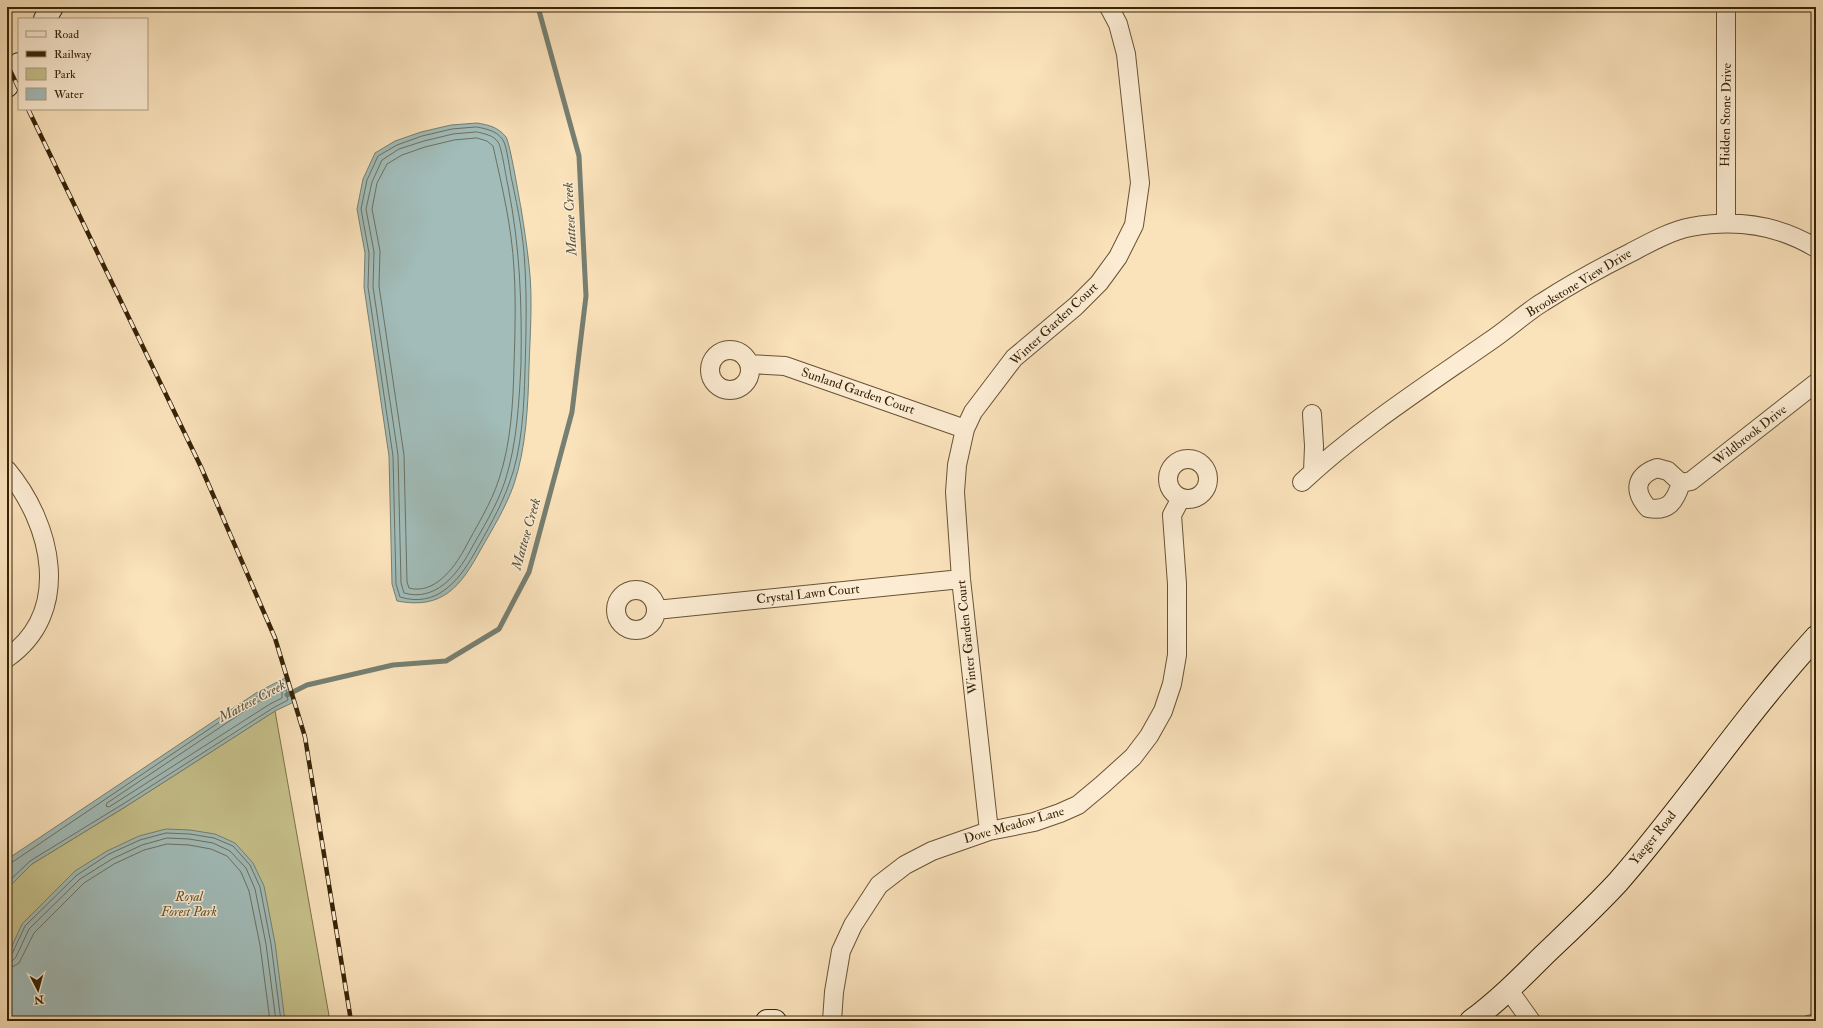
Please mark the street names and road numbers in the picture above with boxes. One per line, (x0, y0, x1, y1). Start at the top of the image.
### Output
street label: Hidden Stone Drive (1717, 62, 1735, 167)
street label: Brookstone View Drive (1523, 245, 1635, 321)
street label: Winter Garden Court (1006, 279, 1101, 370)
street label: Sunland Garden Court (799, 364, 917, 418)
street label: Wildbrook Drive (1709, 401, 1790, 469)
street label: Winter Garden Court (953, 579, 981, 696)
street label: Crystal Lawn Court (756, 581, 861, 608)
street label: Dove Meadow Lane (962, 803, 1067, 847)
street label: Yaeger Road (1626, 807, 1680, 868)

